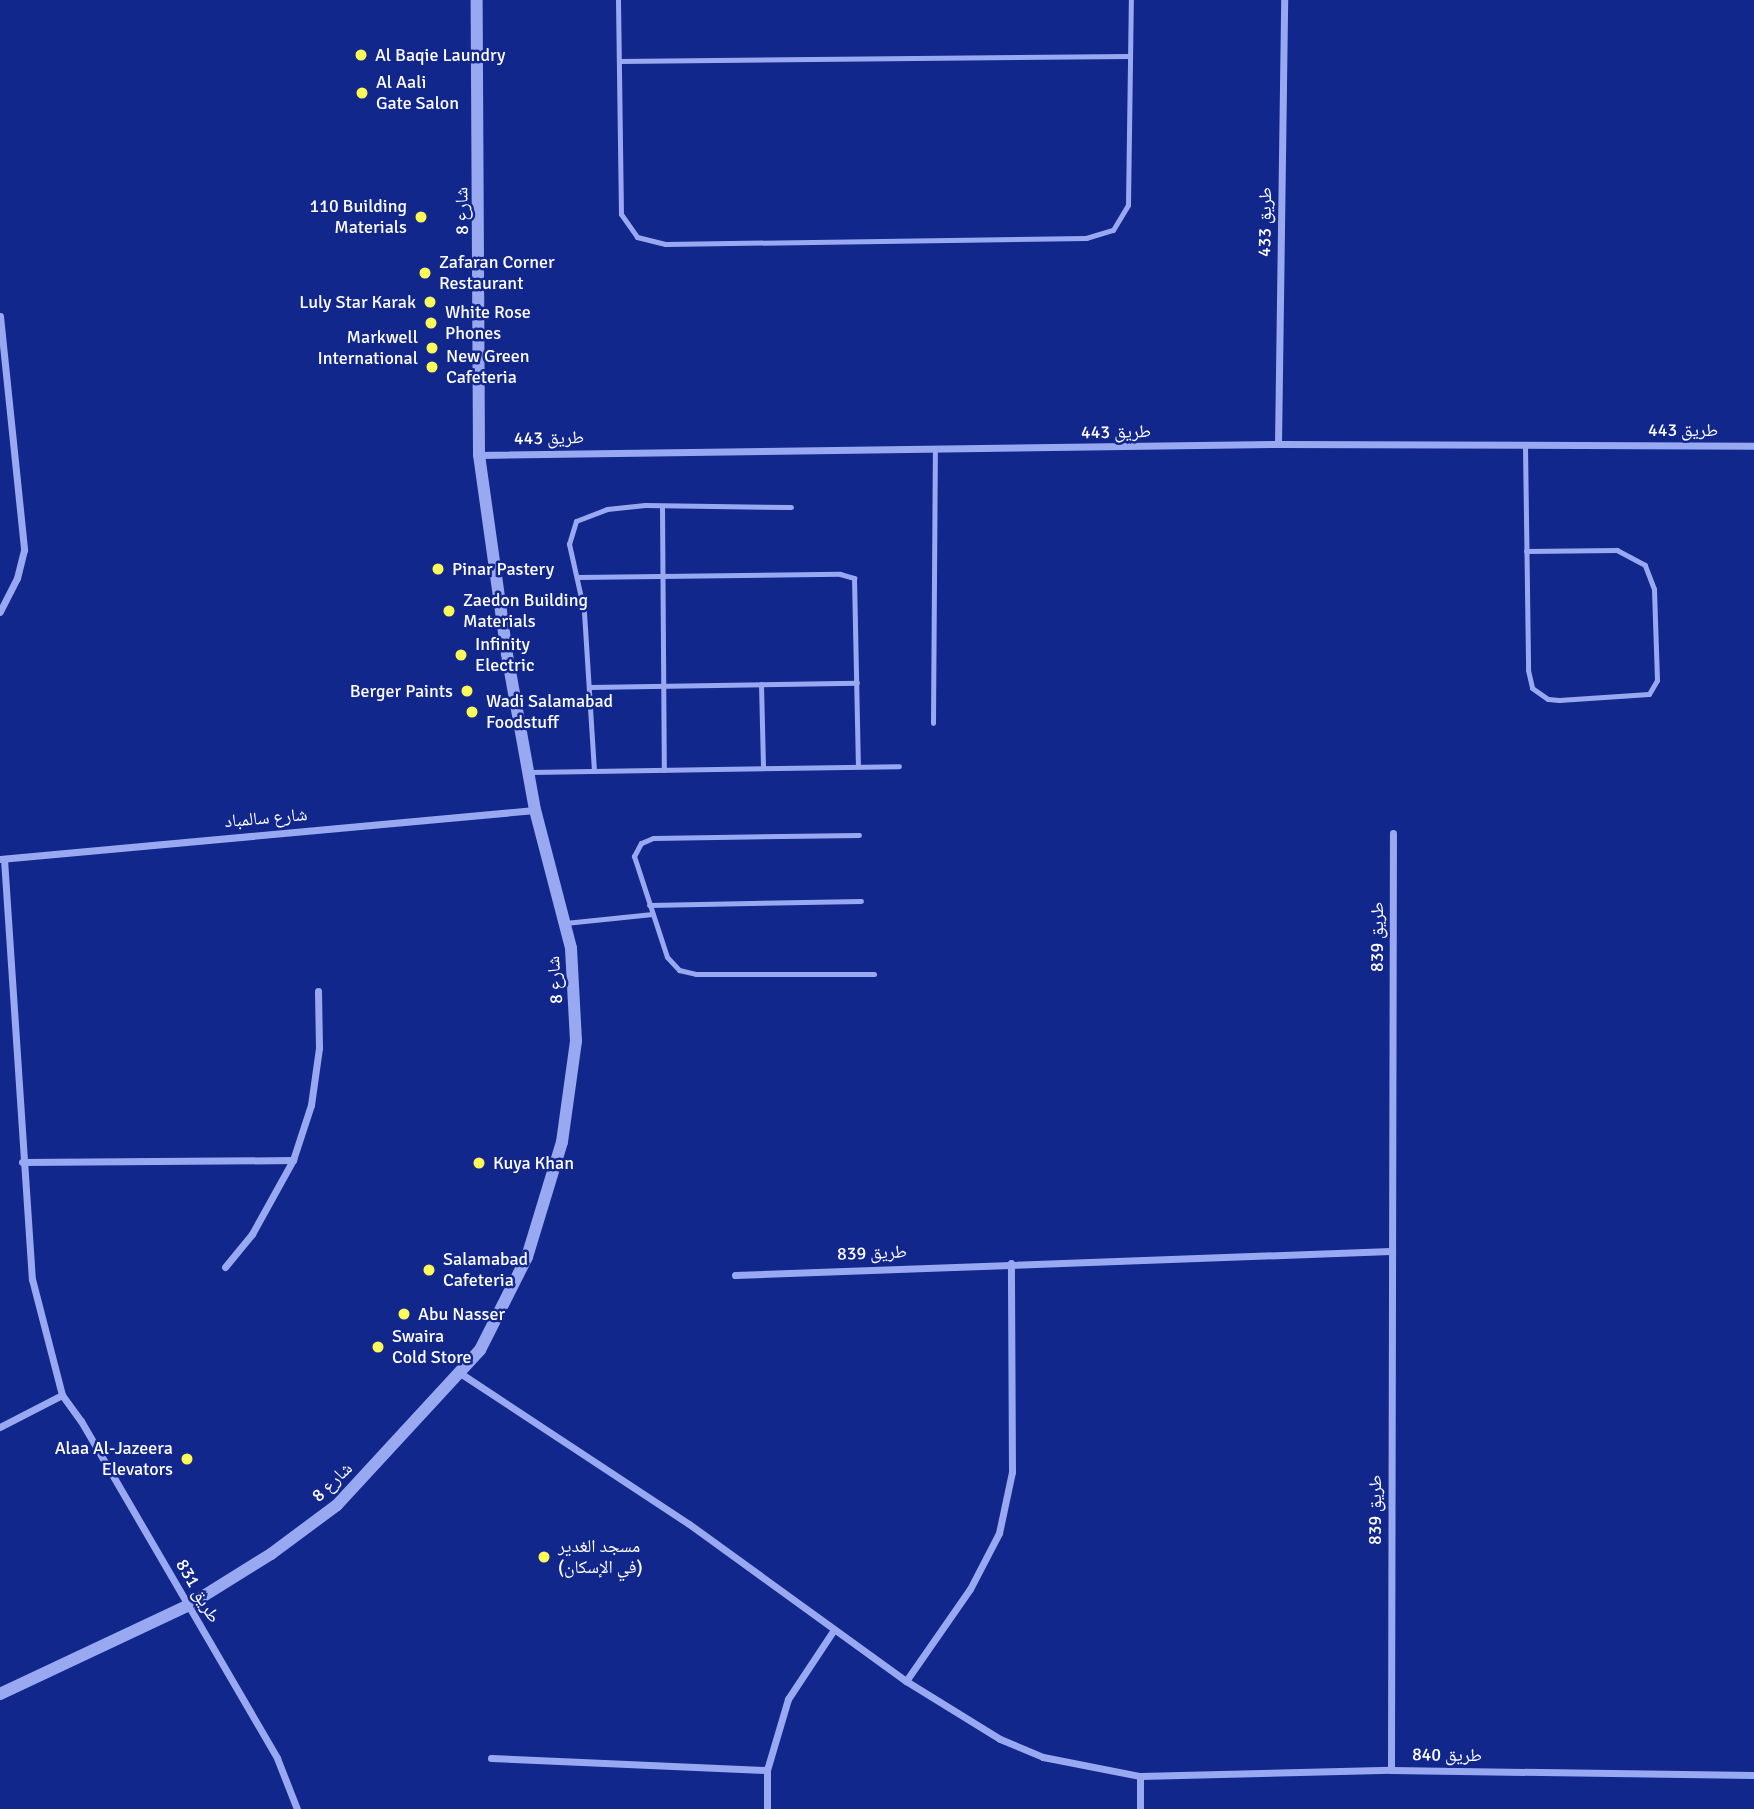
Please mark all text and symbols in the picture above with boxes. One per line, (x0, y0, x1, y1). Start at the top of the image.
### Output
place label: Al Baqie Laundry (375, 44, 505, 66)
marker: Al Baqie Laundry (353, 47, 369, 63)
place label: Al Aali Gate Salon (376, 72, 459, 114)
marker: Al Aali Gate Salon (354, 85, 370, 101)
street label: شارع 8 (451, 187, 473, 235)
street label: طريق 433 (1254, 187, 1276, 257)
place label: 110 Building Materials (309, 196, 407, 238)
marker: 110 Building Materials (413, 209, 429, 225)
place label: Zafaran Corner Restaurant (439, 252, 555, 294)
marker: Zafaran Corner Restaurant (417, 265, 433, 281)
place label: Luly Star Karak (299, 291, 416, 313)
marker: Luly Star Karak (422, 294, 438, 310)
place label: White Rose Phones (445, 302, 531, 344)
marker: White Rose Phones (423, 315, 439, 331)
place label: Markwell International (317, 327, 418, 370)
marker: Markwell International (424, 340, 440, 356)
place label: New Green Cafeteria (446, 346, 530, 388)
marker: New Green Cafeteria (424, 359, 440, 375)
street label: طريق 443 (1648, 419, 1718, 441)
street label: طريق 443 (1081, 421, 1151, 443)
street label: طريق 443 (514, 427, 584, 449)
place label: Pinar Pastery (452, 558, 554, 580)
marker: Pinar Pastery (430, 561, 446, 577)
place label: Zaedon Building Materials (463, 590, 588, 632)
marker: Zaedon Building Materials (441, 603, 457, 619)
place label: Infinity Electric (475, 634, 534, 676)
marker: Infinity Electric (453, 647, 469, 663)
place label: Berger Paints (350, 680, 453, 702)
marker: Berger Paints (459, 683, 475, 699)
place label: Wadi Salamabad Foodstuff (486, 691, 613, 734)
marker: Wadi Salamabad Foodstuff (464, 704, 480, 720)
street label: شارع سالمباد (224, 804, 308, 832)
street label: طريق 839 (1366, 902, 1388, 972)
street label: شارع 8 (543, 955, 567, 1005)
place label: Kuya Khan (493, 1152, 574, 1174)
marker: Kuya Khan (471, 1155, 487, 1171)
street label: طريق 839 (837, 1241, 907, 1265)
place label: Salamabad Cafeteria (443, 1249, 528, 1292)
marker: Salamabad Cafeteria (421, 1262, 437, 1278)
place label: Abu Nasser (418, 1303, 505, 1325)
marker: Abu Nasser (396, 1306, 412, 1322)
place label: Swaira Cold Store (392, 1326, 472, 1368)
marker: Swaira Cold Store (370, 1339, 386, 1355)
place label: Alaa Al-Jazeera Elevators (55, 1438, 173, 1480)
marker: Alaa Al-Jazeera Elevators (179, 1451, 195, 1467)
street label: شارع 8 (307, 1458, 357, 1506)
street label: طريق 839 (1364, 1475, 1386, 1545)
place label: مسجد الغدير (في الإسكان) (558, 1536, 643, 1578)
marker: مسجد الغدير (في الإسكان) (536, 1549, 552, 1565)
street label: طريق 831 (171, 1555, 225, 1627)
street label: طريق 840 (1412, 1744, 1482, 1766)

